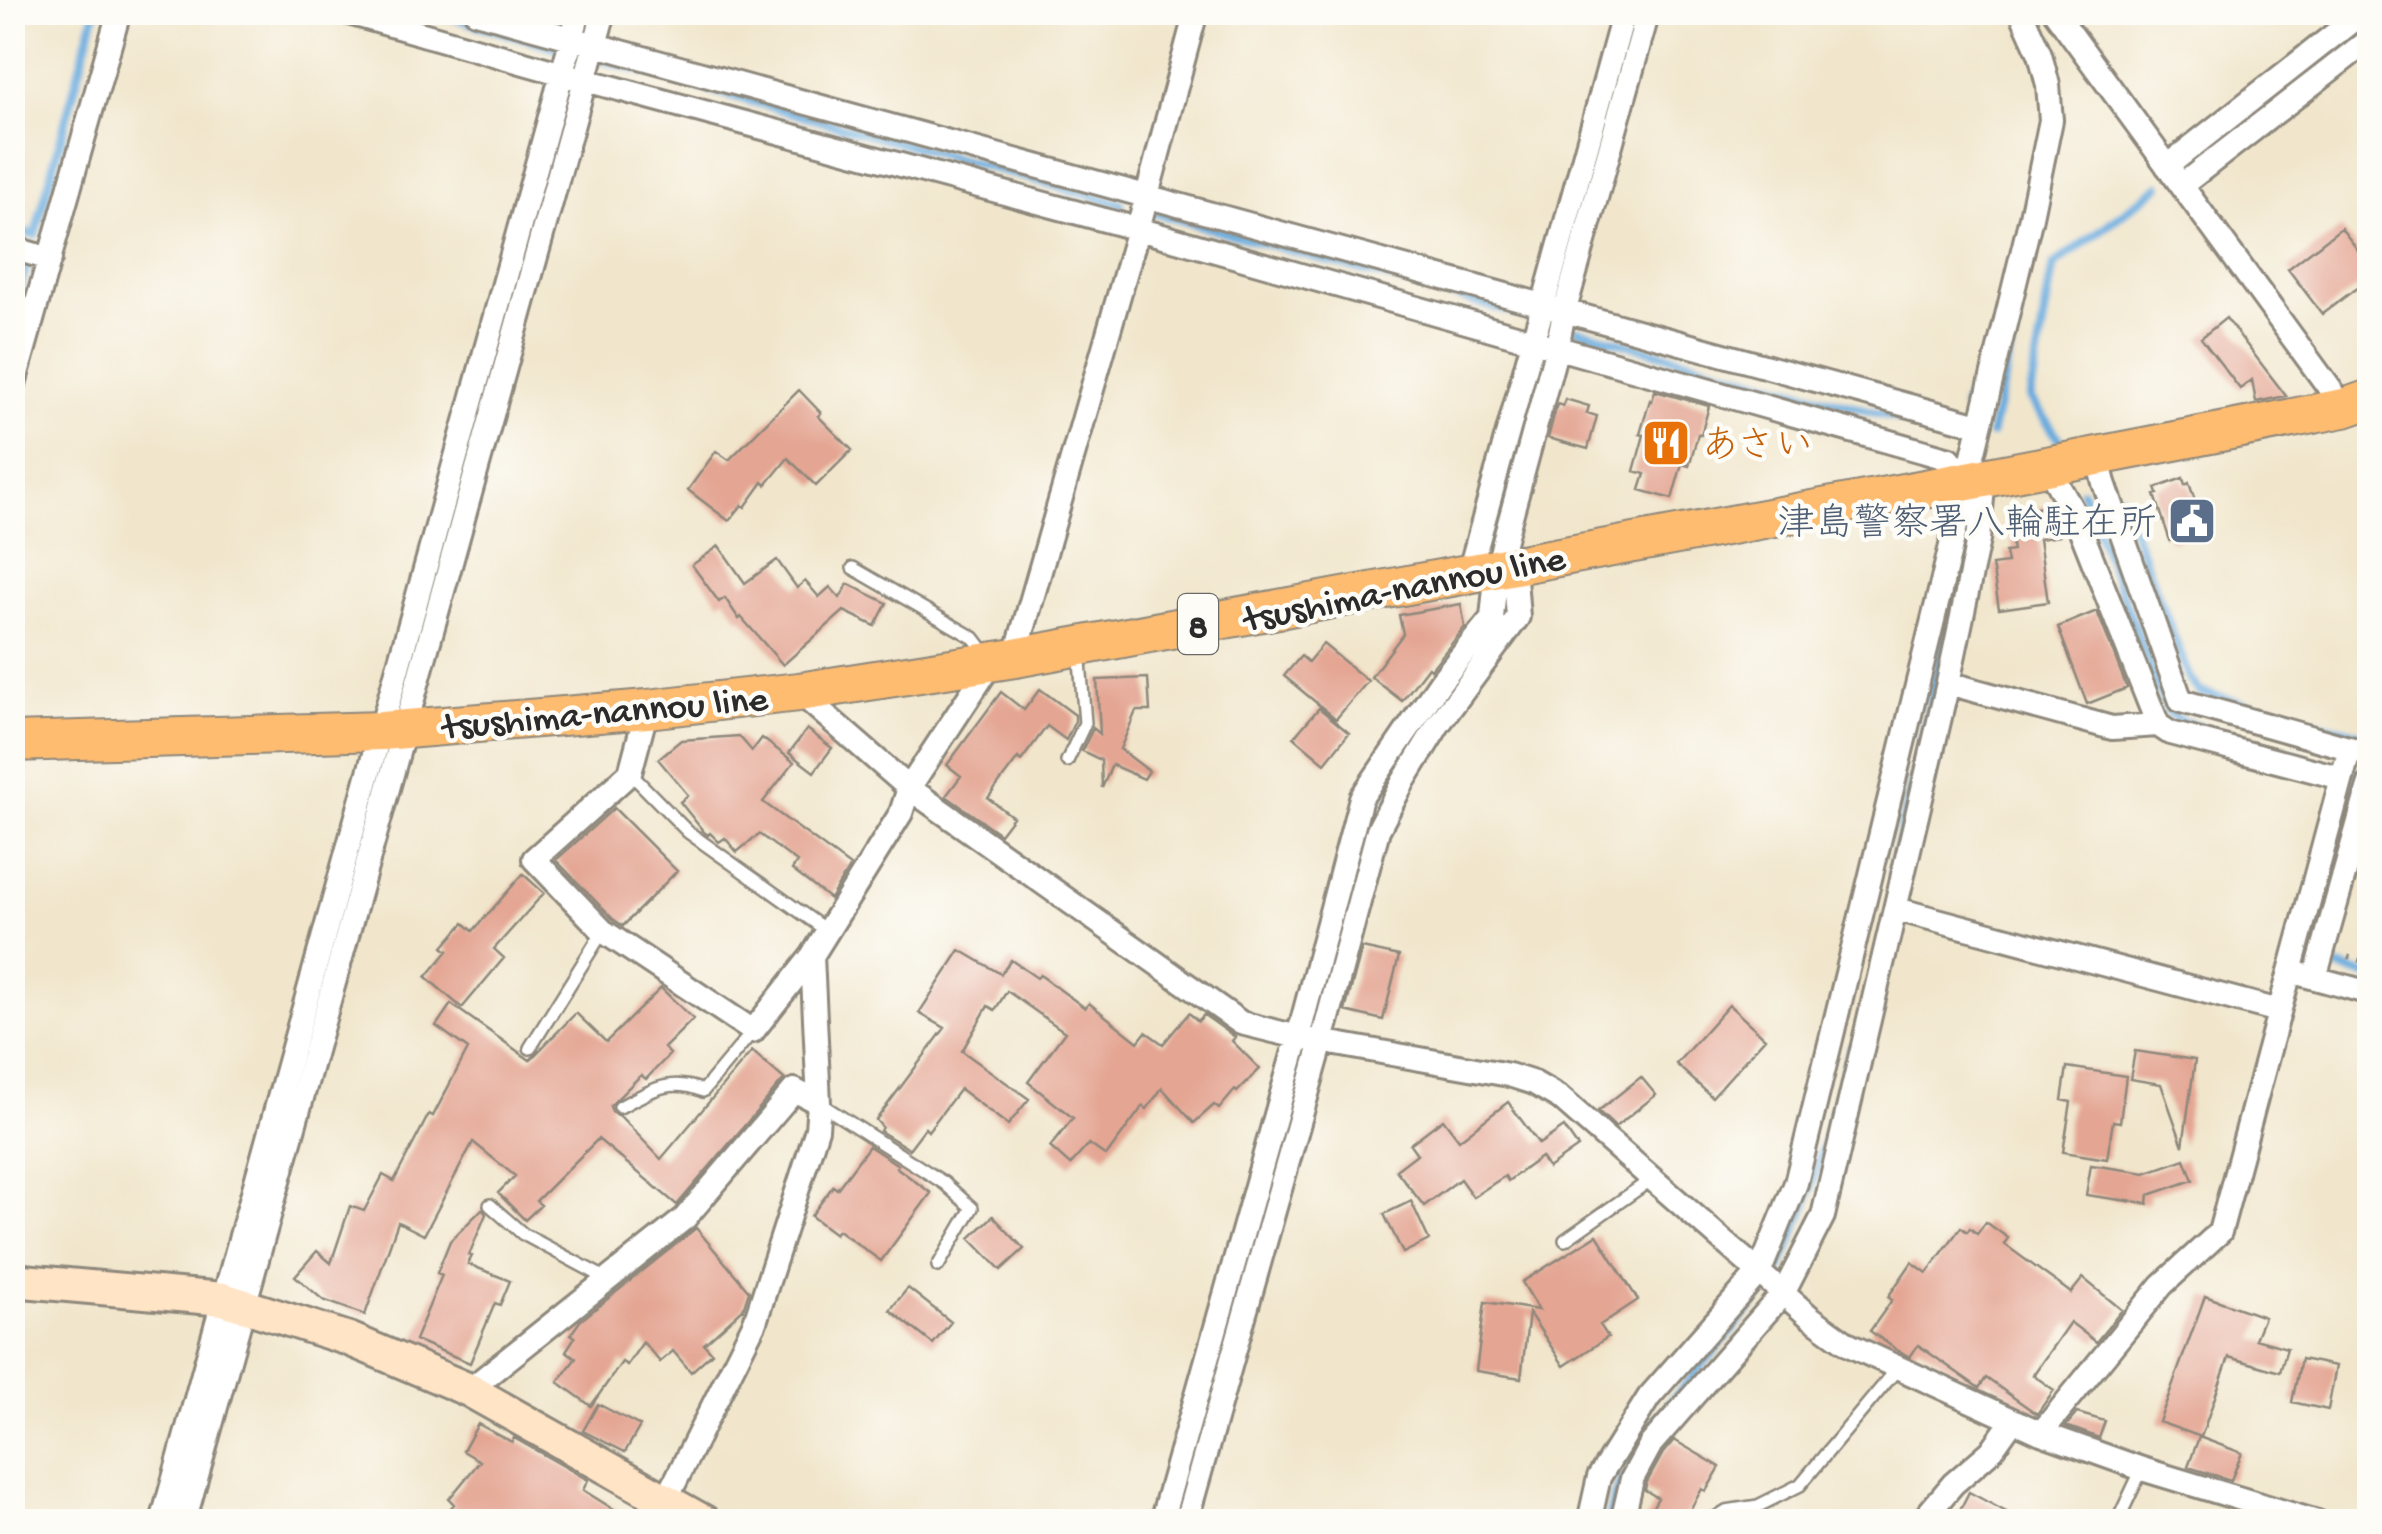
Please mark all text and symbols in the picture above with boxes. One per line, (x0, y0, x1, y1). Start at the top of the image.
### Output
restaurant icon: あさい (1640, 417, 1692, 469)
place label: あさい (1701, 426, 1813, 471)
public building icon: 津島警察署八輪駐在所 (2166, 495, 2218, 547)
place label: 津島警察署八輪駐在所 (1777, 502, 2157, 549)
street label: tsushima-nannou line (1238, 539, 1570, 645)
road number: 8 (1178, 594, 1218, 654)
street label: tsushima-nannou line (438, 680, 770, 752)

